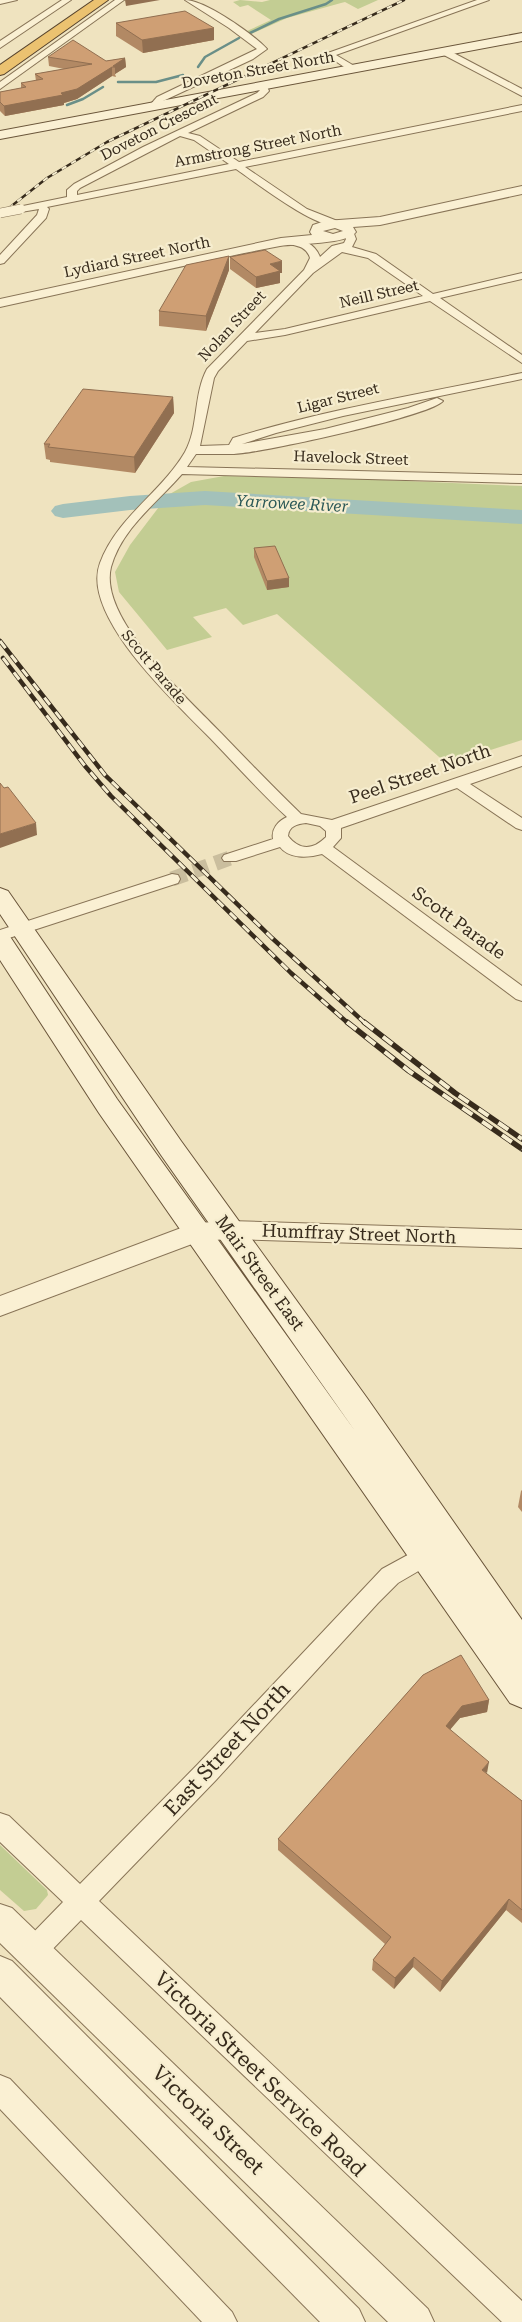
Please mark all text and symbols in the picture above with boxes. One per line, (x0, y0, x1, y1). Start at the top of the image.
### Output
street label: Doveton Street North (180, 48, 336, 92)
street label: Doveton Crescent (97, 89, 221, 164)
street label: Armstrong Street North (173, 121, 343, 171)
street label: Lydiard Street North (62, 233, 212, 281)
street label: Neill Street (338, 276, 421, 312)
street label: Nolan Street (195, 287, 270, 365)
street label: Ligar Street (295, 379, 381, 417)
street label: Havelock Street (293, 447, 409, 469)
water label: Yarrowee River (235, 491, 349, 516)
street label: Scott Parade (118, 626, 190, 708)
street label: Peel Street North (346, 739, 494, 808)
street label: Scott Parade (409, 882, 510, 963)
street label: Mair Street East (212, 1211, 309, 1335)
street label: Humffray Street North (261, 1220, 457, 1247)
street label: East Street North (159, 1677, 295, 1821)
street label: Victoria Street Service Road (149, 1966, 371, 2182)
street label: Victoria Street (147, 2060, 269, 2180)

